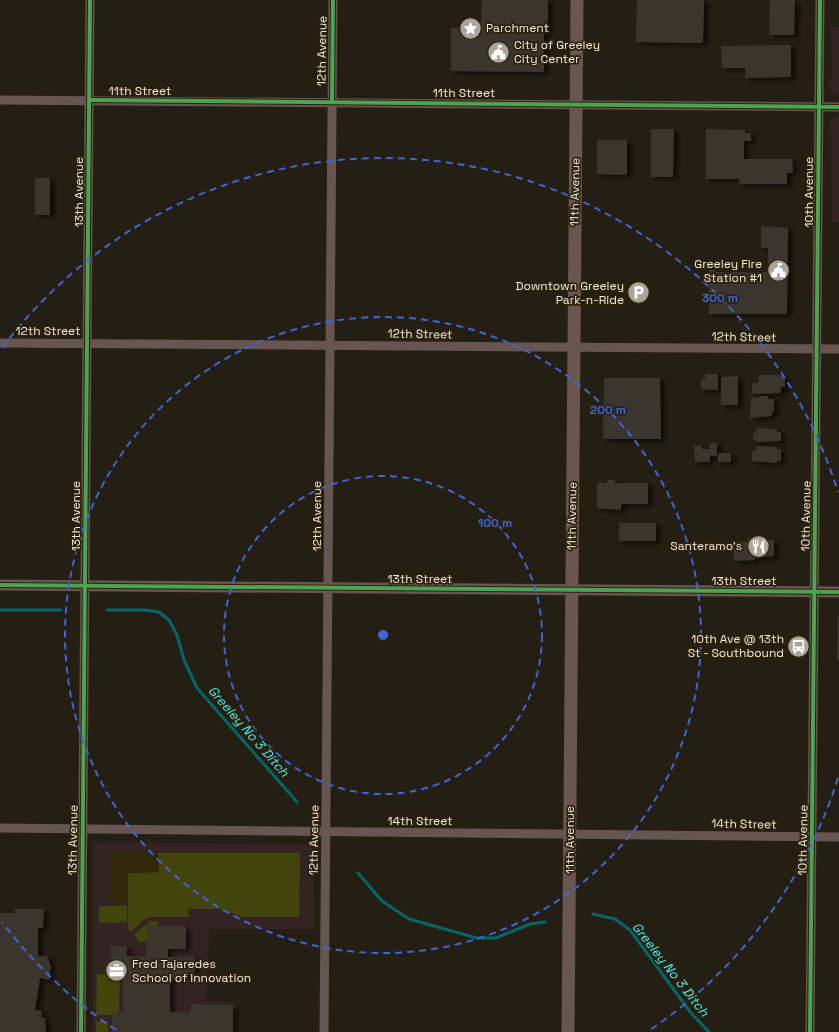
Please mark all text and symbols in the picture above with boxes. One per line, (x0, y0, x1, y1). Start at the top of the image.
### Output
place icon: Parchment (458, 15, 484, 41)
street label: 12th Avenue (313, 16, 331, 86)
place label: Parchment (486, 20, 549, 36)
place label: City of Greeley City Center (514, 37, 600, 67)
public building icon: City of Greeley City Center (485, 39, 511, 65)
street label: 11th Street (109, 83, 171, 99)
street label: 11th Street (433, 85, 495, 101)
street label: 13th Avenue (71, 157, 87, 227)
street label: 10th Avenue (801, 157, 817, 227)
street label: 11th Avenue (566, 158, 584, 226)
place label: Greeley Fire Station #1 (694, 256, 762, 286)
public building icon: Greeley Fire Station #1 (765, 258, 791, 284)
place label: Downtown Greeley Park-n-Ride (515, 278, 624, 308)
parking icon: Downtown Greeley Park-n-Ride (626, 280, 652, 306)
text: 300 m (702, 290, 738, 306)
street label: 12th Street (16, 323, 80, 339)
street label: 12th Street (387, 325, 453, 343)
street label: 12th Street (711, 328, 777, 346)
text: 200 m (590, 402, 626, 418)
street label: 10th Avenue (797, 480, 815, 552)
street label: 13th Avenue (68, 481, 84, 551)
street label: 12th Avenue (309, 481, 325, 551)
street label: 11th Avenue (563, 482, 581, 550)
text: 100 m (478, 515, 512, 531)
restaurant icon: Santeramo's (745, 533, 771, 559)
place label: Santeramo's (670, 538, 742, 554)
street label: 13th Street (388, 571, 452, 587)
street label: 13th Street (712, 573, 776, 589)
centre of rings (376, 628, 390, 642)
place label: 10th Ave @ 13th St - Southbound (688, 631, 784, 661)
bus stop icon: 10th Ave @ 13th St - Southbound (786, 633, 812, 659)
water label: Greeley No 3 Ditch (204, 682, 294, 781)
street label: 10th Avenue (794, 804, 812, 876)
street label: 13th Avenue (64, 805, 82, 875)
street label: 12th Avenue (305, 805, 323, 875)
street label: 11th Avenue (562, 806, 578, 874)
street label: 14th Street (387, 813, 453, 829)
street label: 14th Street (711, 815, 777, 833)
water label: Greeley No 3 Ditch (628, 919, 713, 1021)
place label: Fred Tajaredes School of Innovation (132, 956, 251, 986)
office icon: Fred Tajaredes School of Innovation (104, 958, 130, 984)

